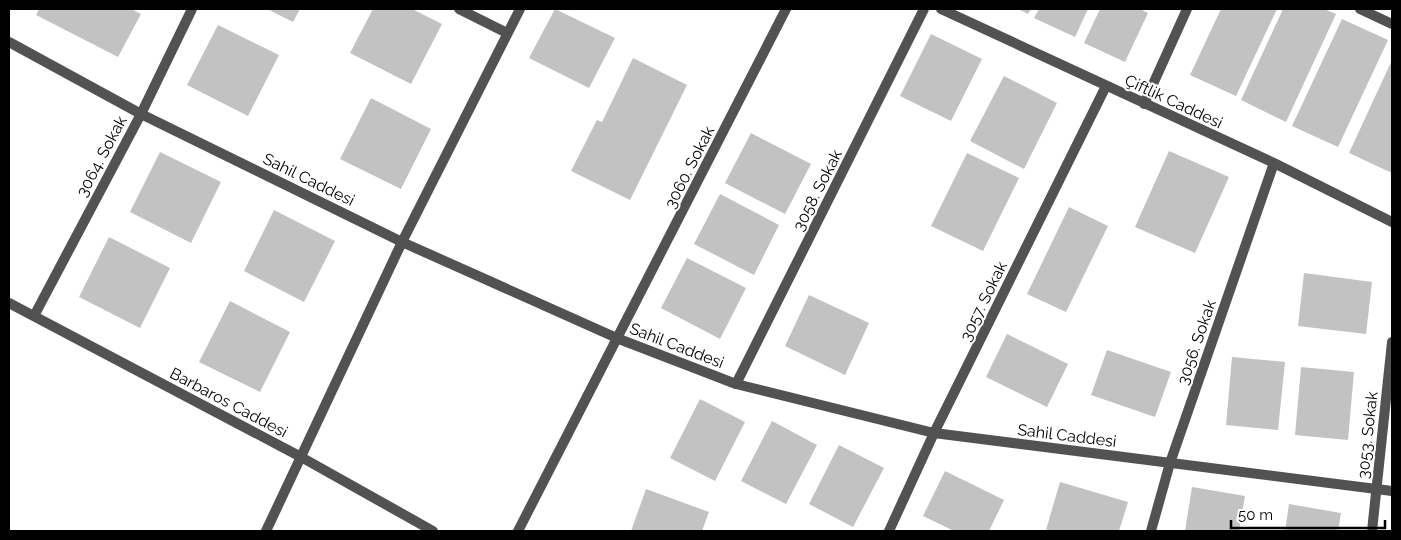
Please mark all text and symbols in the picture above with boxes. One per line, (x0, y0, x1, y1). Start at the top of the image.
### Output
street label: Çiftlik Caddesi (1122, 71, 1226, 132)
street label: 3064. Sokak (72, 112, 131, 200)
street label: 3060. Sokak (661, 122, 719, 212)
street label: 3058. Sokak (789, 146, 846, 234)
street label: Sahil Caddesi (260, 149, 358, 210)
street label: 3057. Sokak (956, 258, 1011, 344)
street label: 3056. Sokak (1173, 297, 1220, 387)
street label: Sahil Caddesi (627, 319, 727, 372)
street label: Barbaros Caddesi (167, 363, 291, 441)
street label: 3053. Sokak (1353, 390, 1382, 480)
street label: Sahil Caddesi (1016, 420, 1117, 451)
scale bar (1231, 498, 1385, 530)
text: 50 m (1238, 506, 1273, 524)

